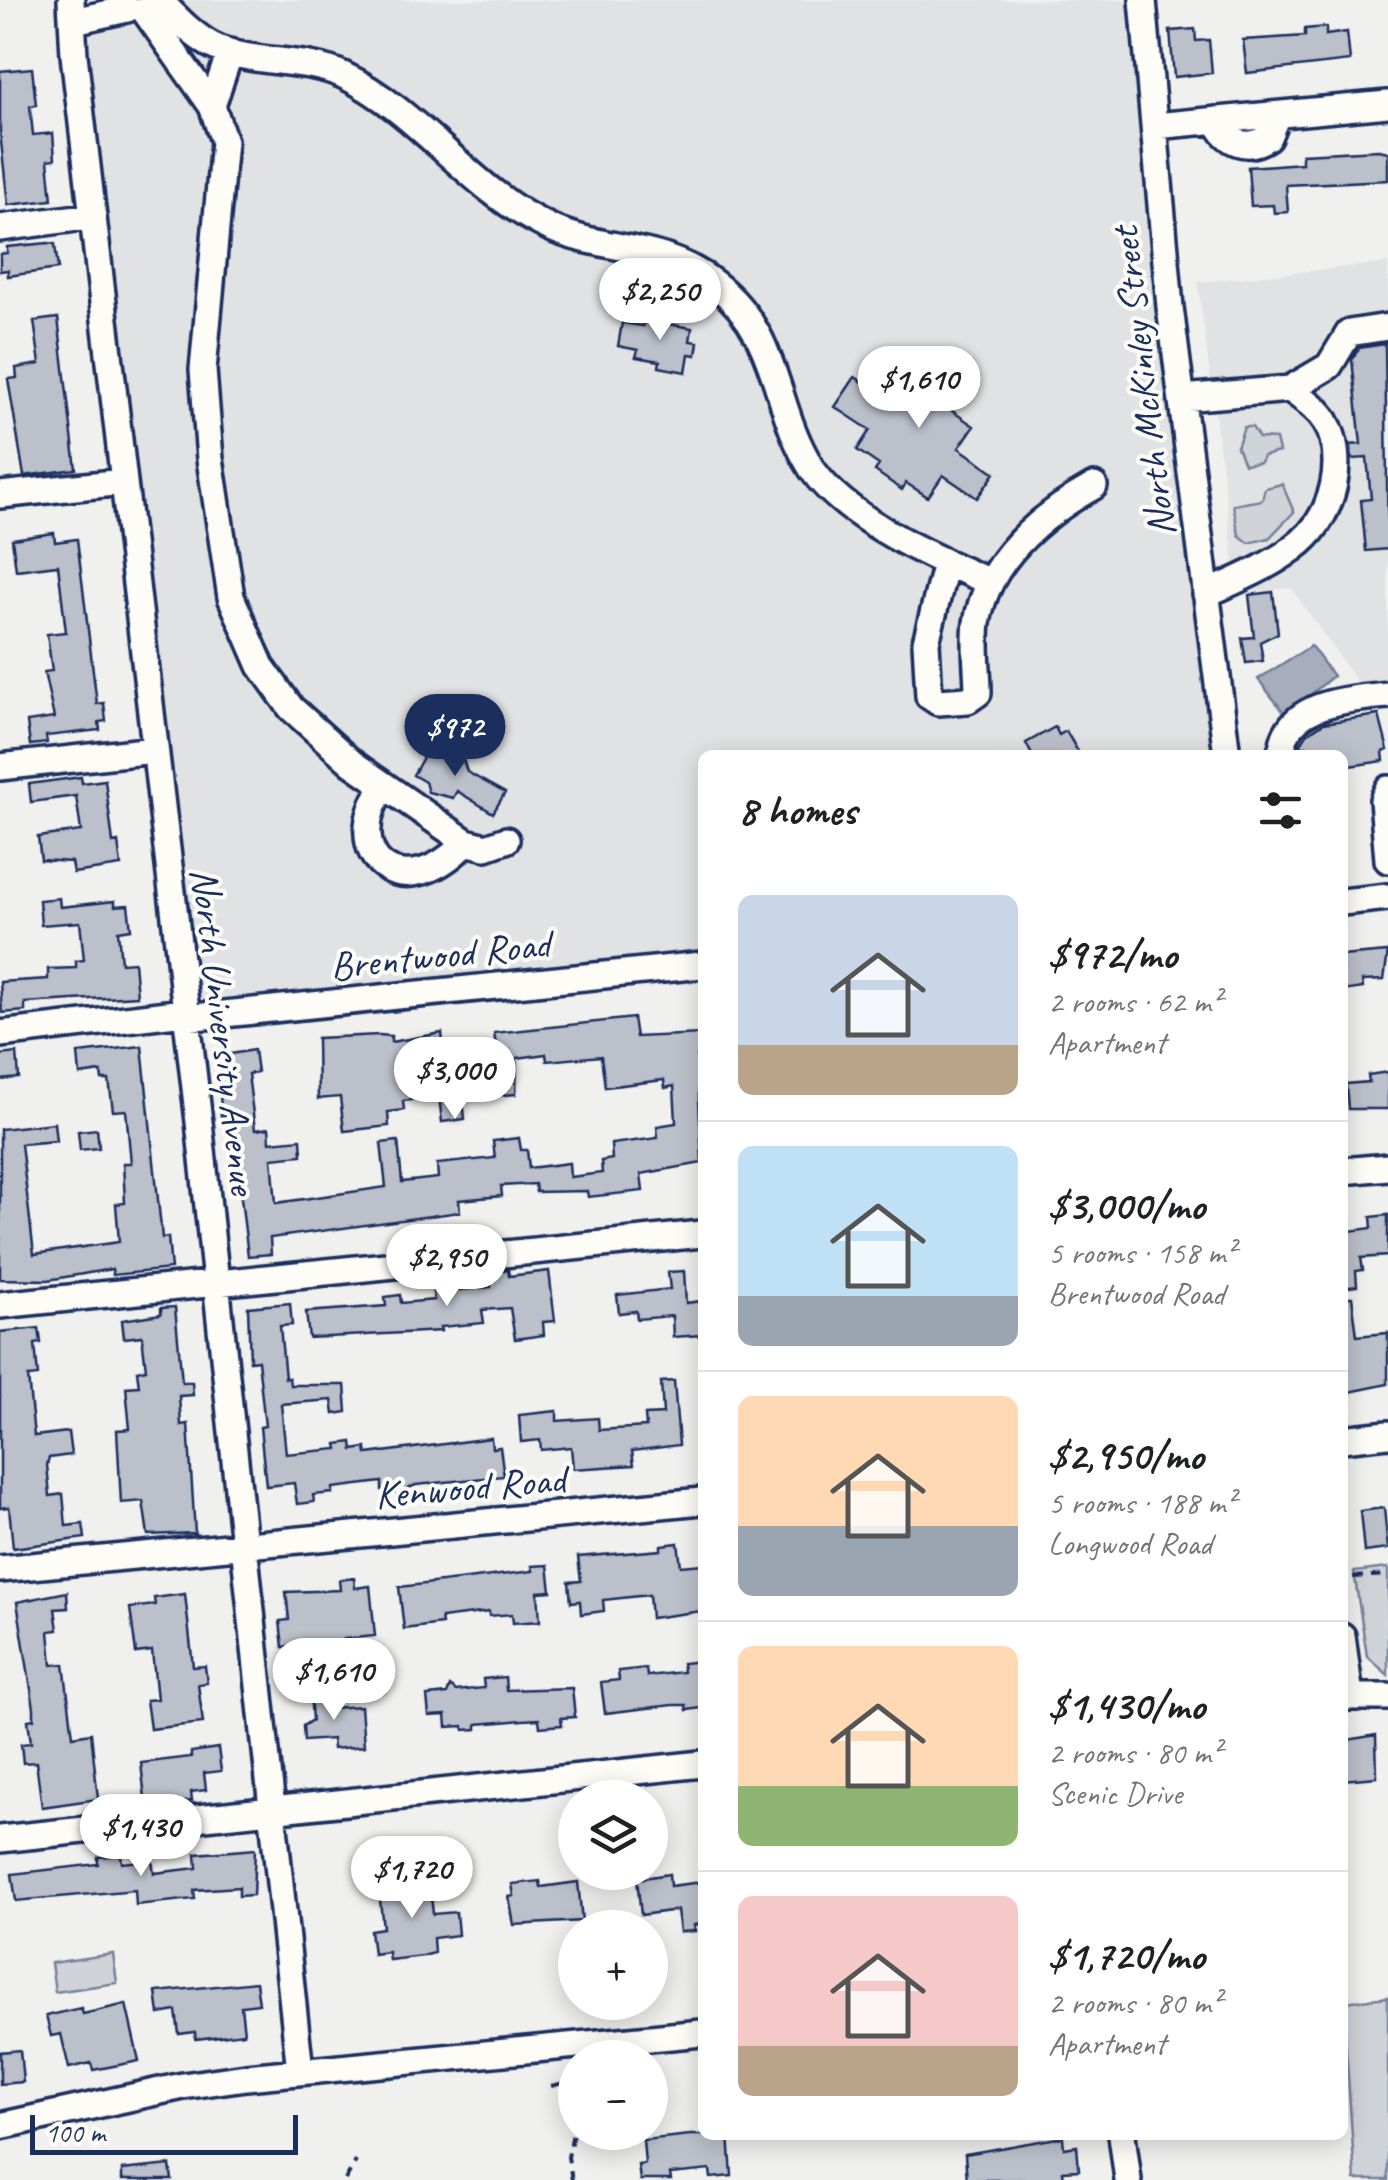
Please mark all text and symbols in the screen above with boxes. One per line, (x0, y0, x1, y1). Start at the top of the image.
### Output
street label: North McKinley Street (1099, 221, 1187, 539)
pin: $2,250 (579, 258, 741, 343)
text: $2,250 (621, 270, 699, 311)
pin: $1,610 (838, 346, 1000, 431)
text: $1,610 (879, 358, 959, 399)
pin: $972 (396, 694, 514, 779)
text: $972 (426, 706, 484, 747)
icon: filters (1253, 783, 1308, 838)
text: 8 homes (738, 784, 857, 837)
street label: North University Avenue (179, 865, 269, 1200)
street label: Brentwood Road (328, 918, 558, 991)
text: $972/mo (1048, 928, 1177, 981)
icon: home (818, 935, 938, 1055)
text: 2 rooms · 62 m² (1048, 981, 1221, 1022)
text: Apartment (1048, 1022, 1166, 1063)
pin: $3,000 (374, 1037, 536, 1122)
text: $3,000 (416, 1049, 494, 1090)
text: $3,000/mo (1048, 1179, 1205, 1232)
icon: home (818, 1186, 938, 1306)
pin: $2,950 (366, 1224, 528, 1309)
text: 5 rooms · 158 m² (1048, 1232, 1235, 1273)
text: $2,950 (408, 1236, 486, 1277)
text: Brentwood Road (1048, 1273, 1225, 1314)
text: $2,950/mo (1048, 1429, 1203, 1482)
icon: home (818, 1436, 938, 1556)
street label: Kenwood Road (373, 1453, 573, 1520)
text: 5 rooms · 188 m² (1048, 1482, 1235, 1523)
text: Longwood Road (1048, 1523, 1212, 1564)
pin: $1,610 (253, 1638, 415, 1723)
text: $1,610 (294, 1650, 374, 1691)
text: $1,430/mo (1048, 1679, 1205, 1732)
icon: home (818, 1686, 938, 1806)
text: 2 rooms · 80 m² (1048, 1732, 1221, 1773)
text: Scenic Drive (1048, 1773, 1182, 1814)
map controls (558, 1780, 668, 2150)
button: layers (558, 1780, 668, 1890)
pin: $1,430 (60, 1794, 222, 1879)
text: $1,430 (102, 1806, 180, 1847)
pin: $1,720 (331, 1836, 493, 1921)
text: $1,720 (373, 1848, 451, 1889)
button: + (558, 1910, 668, 2020)
text: $1,720/mo (1048, 1929, 1204, 1982)
icon: home (818, 1936, 938, 2056)
text: 2 rooms · 80 m² (1048, 1982, 1221, 2023)
text: Apartment (1048, 2023, 1166, 2064)
button: − (558, 2040, 668, 2150)
scale bar (30, 2110, 298, 2154)
text: 100 m (45, 2115, 105, 2150)

